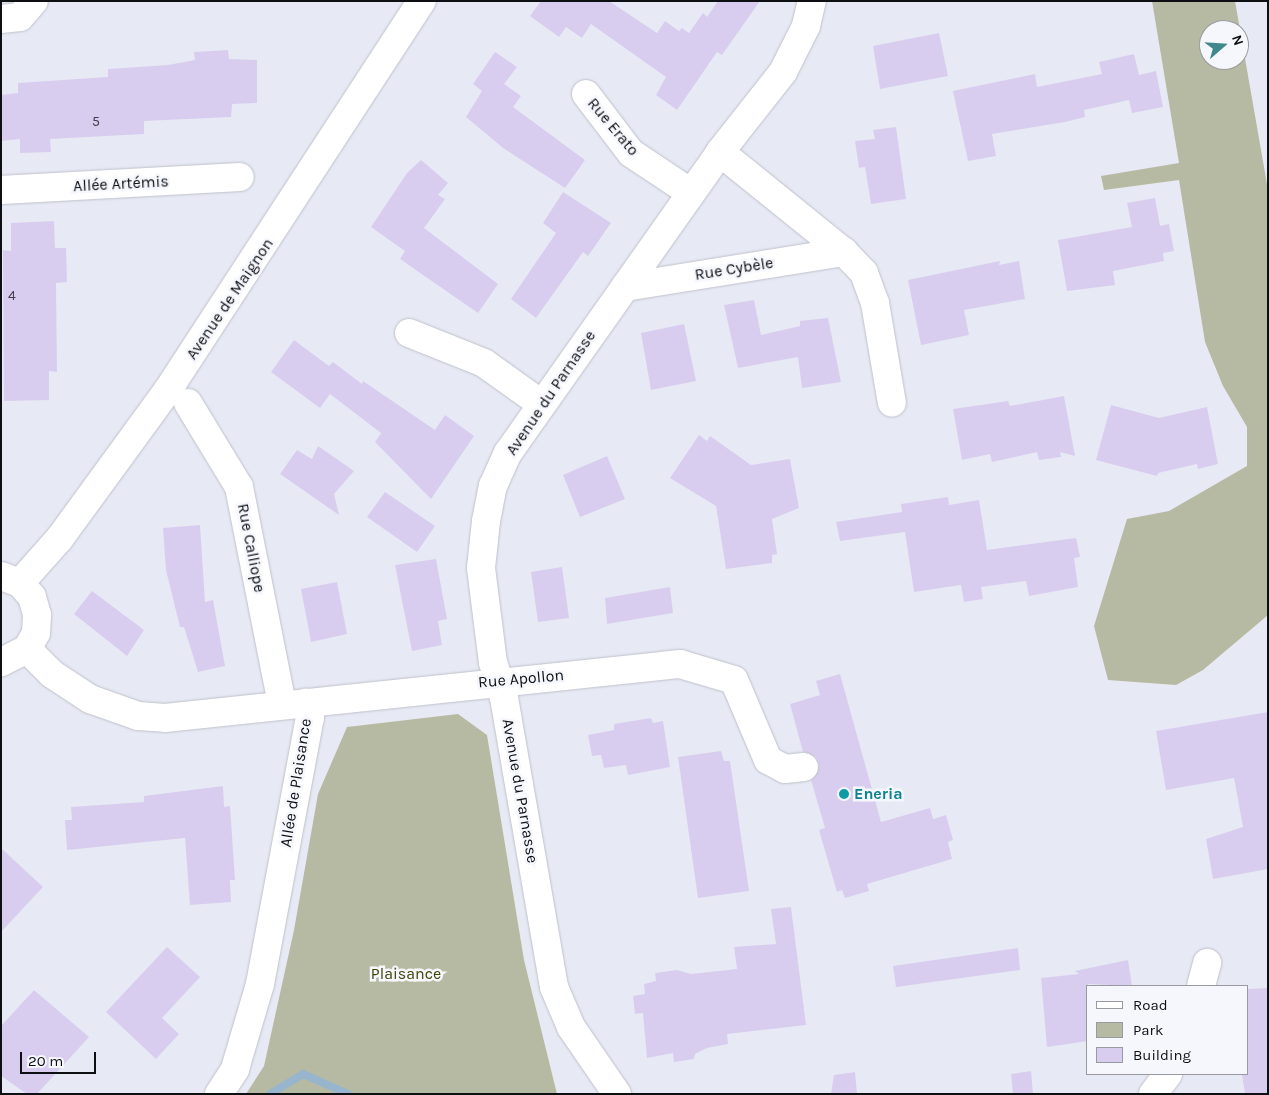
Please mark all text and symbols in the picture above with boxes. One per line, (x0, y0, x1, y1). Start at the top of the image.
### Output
north arrow (1199, 20, 1249, 70)
text: N (1228, 33, 1247, 48)
street label: Rue Erato (583, 94, 643, 160)
house number: 5 (92, 114, 100, 130)
street label: Allée Artémis (73, 172, 169, 196)
street label: Avenue de Maignon (182, 235, 278, 363)
street label: Rue Cybèle (693, 253, 775, 285)
house number: 4 (8, 288, 16, 304)
street label: Avenue du Parnasse (502, 327, 600, 459)
street label: Rue Calliope (233, 502, 269, 594)
street label: Rue Apollon (477, 666, 565, 692)
street label: Allée de Plaisance (276, 717, 316, 849)
street label: Avenue du Parnasse (498, 717, 542, 865)
place label: Eneria (854, 784, 903, 804)
marker: Eneria (838, 788, 850, 800)
park label: Plaisance (371, 964, 441, 984)
legend (1086, 985, 1249, 1075)
text: Road (1133, 996, 1168, 1014)
text: Park (1133, 1021, 1163, 1039)
scale bar (22, 1042, 99, 1074)
text: Building (1133, 1046, 1191, 1064)
text: 20 m (28, 1052, 63, 1070)

